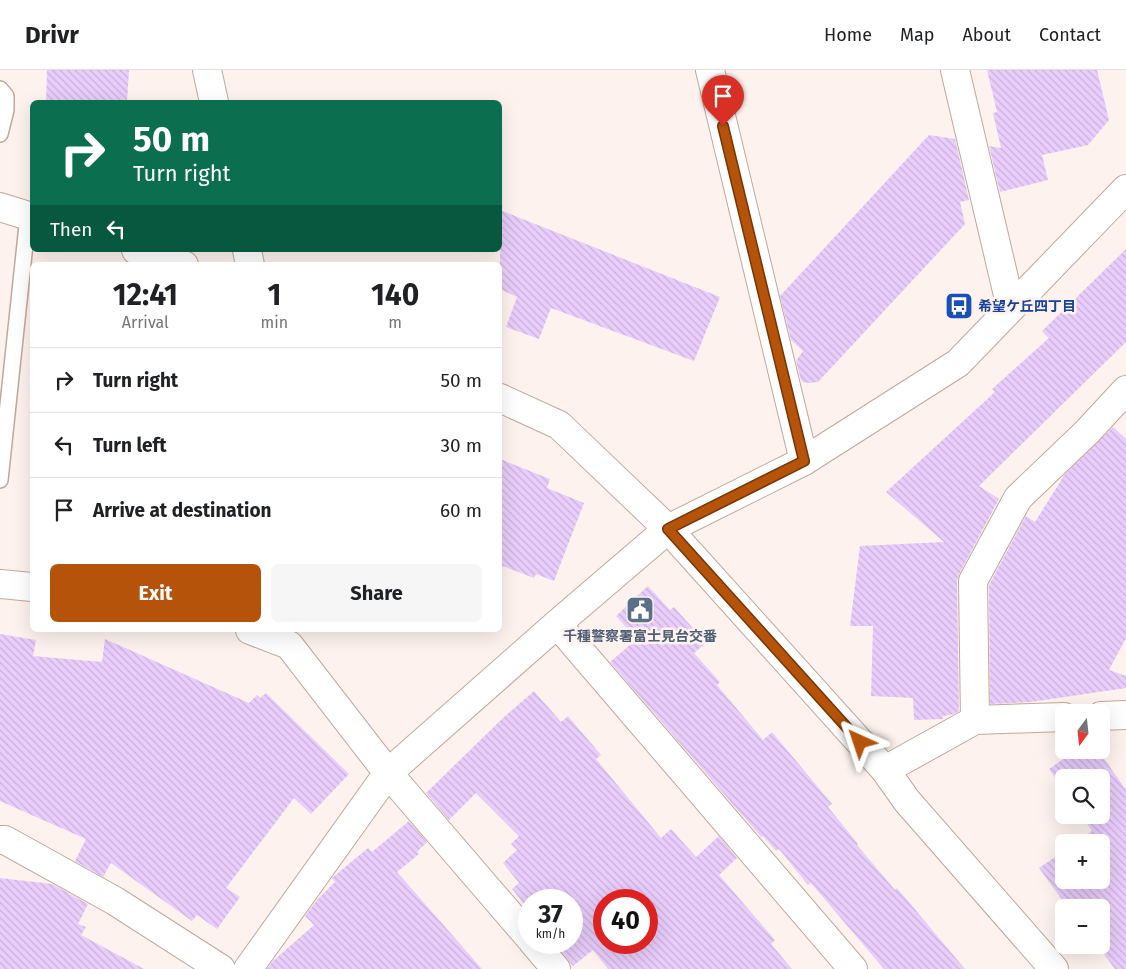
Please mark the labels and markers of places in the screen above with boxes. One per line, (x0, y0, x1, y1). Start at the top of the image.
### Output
pin (702, 75, 744, 126)
bus stop icon: 希望ケ丘四丁目 (944, 291, 974, 321)
place label: 希望ケ丘四丁目 (978, 298, 1076, 315)
public building icon: 千種警察署富士見台交番 (625, 595, 655, 625)
place label: 千種警察署富士見台交番 (563, 628, 717, 645)

